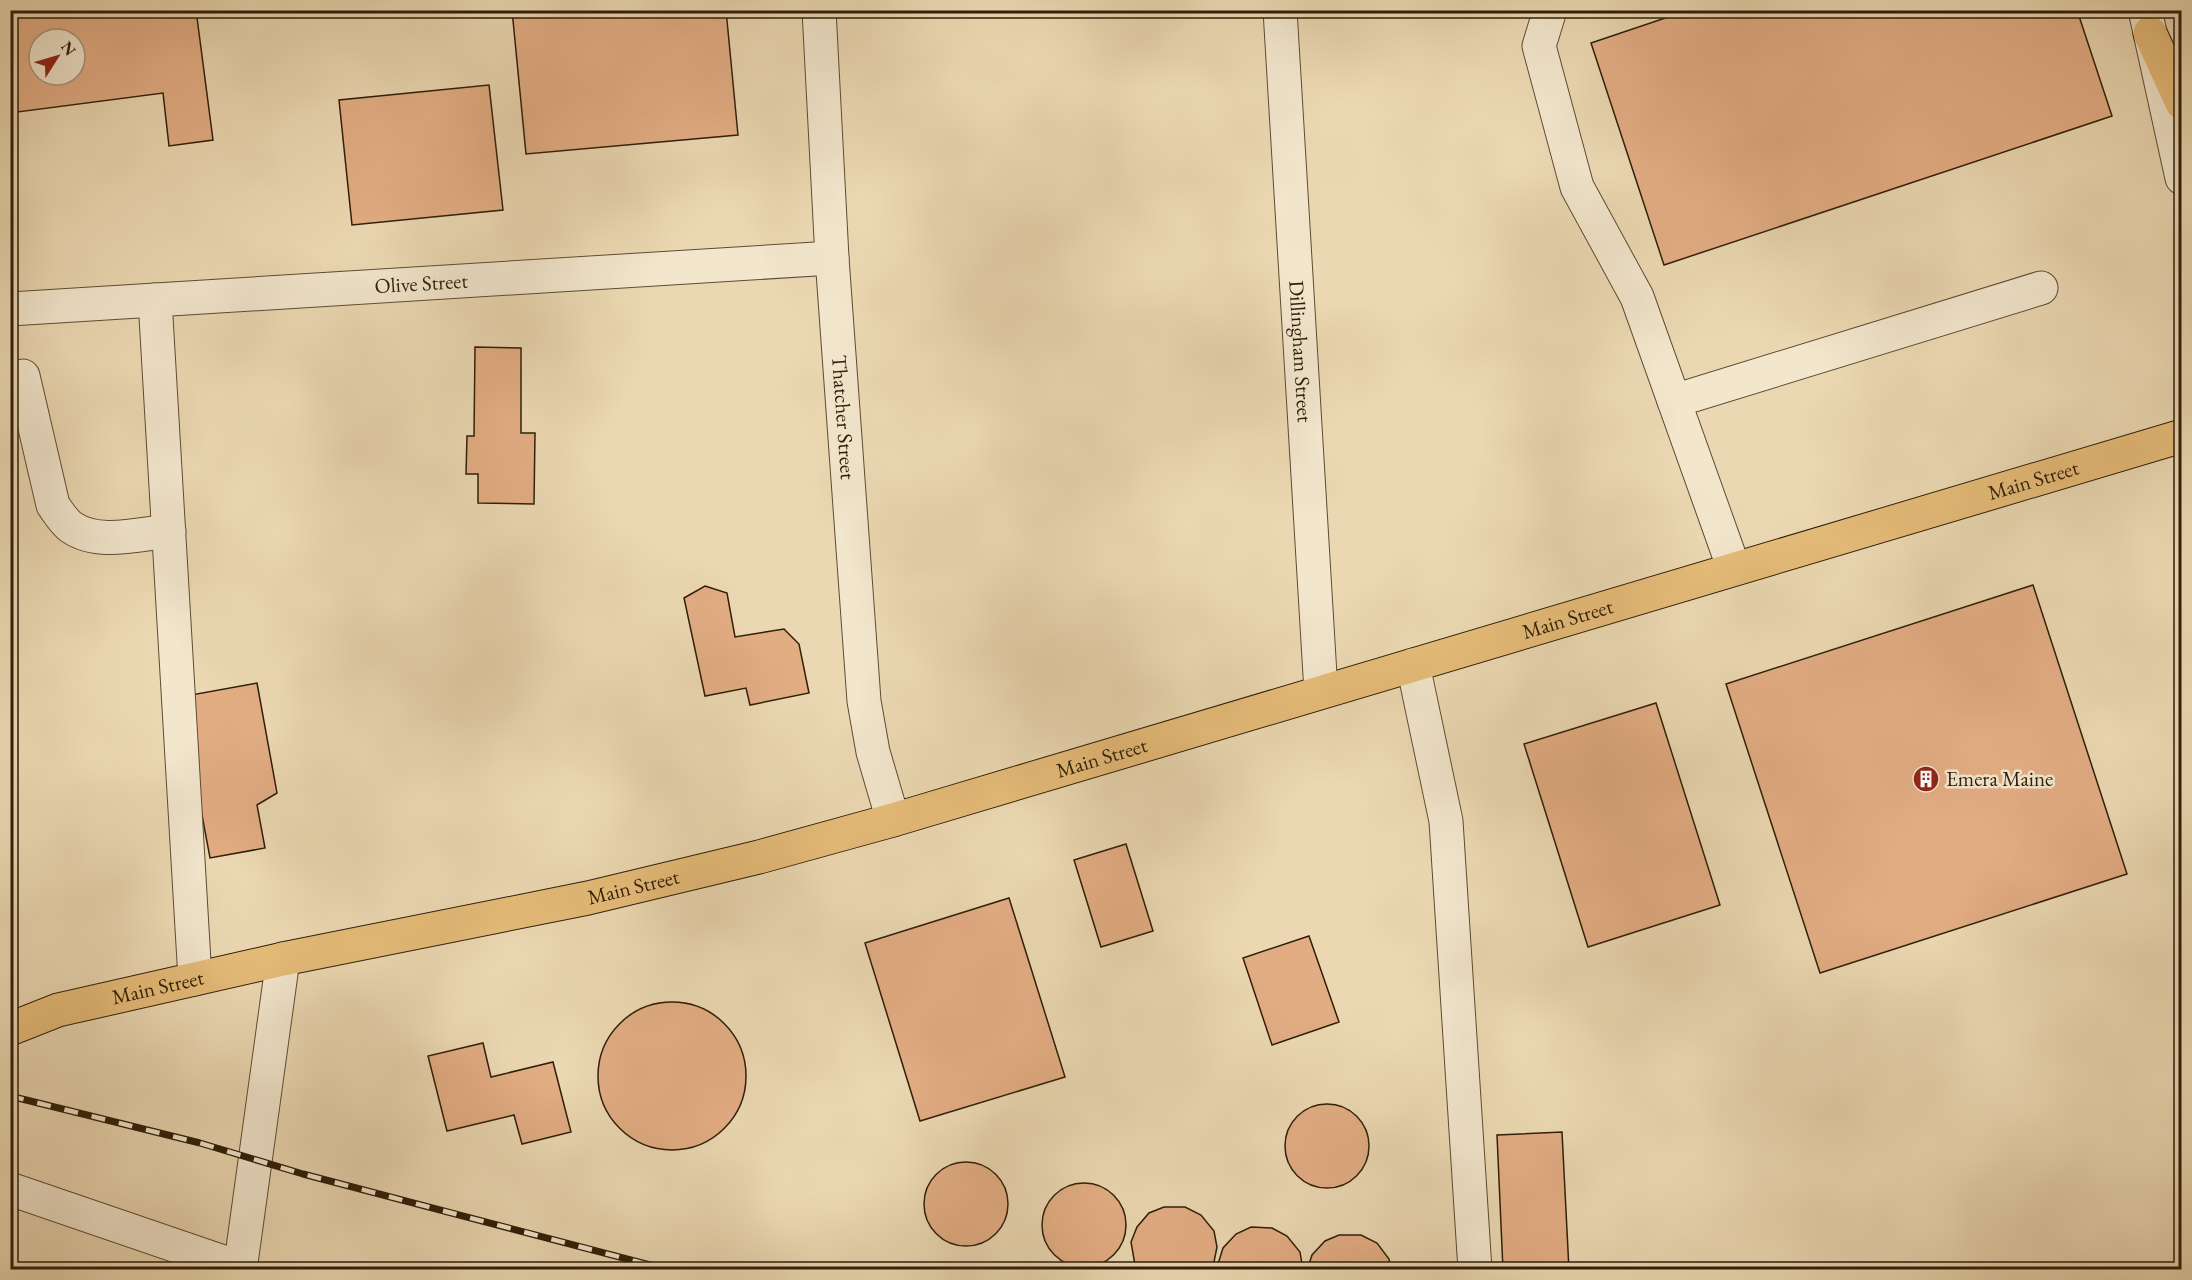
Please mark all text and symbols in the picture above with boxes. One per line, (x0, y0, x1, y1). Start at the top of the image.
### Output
north arrow (27, 27, 87, 87)
text: N (56, 37, 81, 60)
street label: Olive Street (374, 267, 469, 299)
street label: Dillingham Street (1283, 279, 1319, 424)
street label: Thatcher Street (826, 354, 862, 481)
street label: Main Street (1984, 453, 2082, 506)
street label: Main Street (1519, 592, 1616, 645)
street label: Main Street (1053, 731, 1151, 784)
building icon: Emera Maine (1911, 764, 1941, 794)
place label: Emera Maine (1946, 765, 2053, 792)
street label: Main Street (585, 863, 682, 911)
street label: Main Street (109, 963, 207, 1010)

